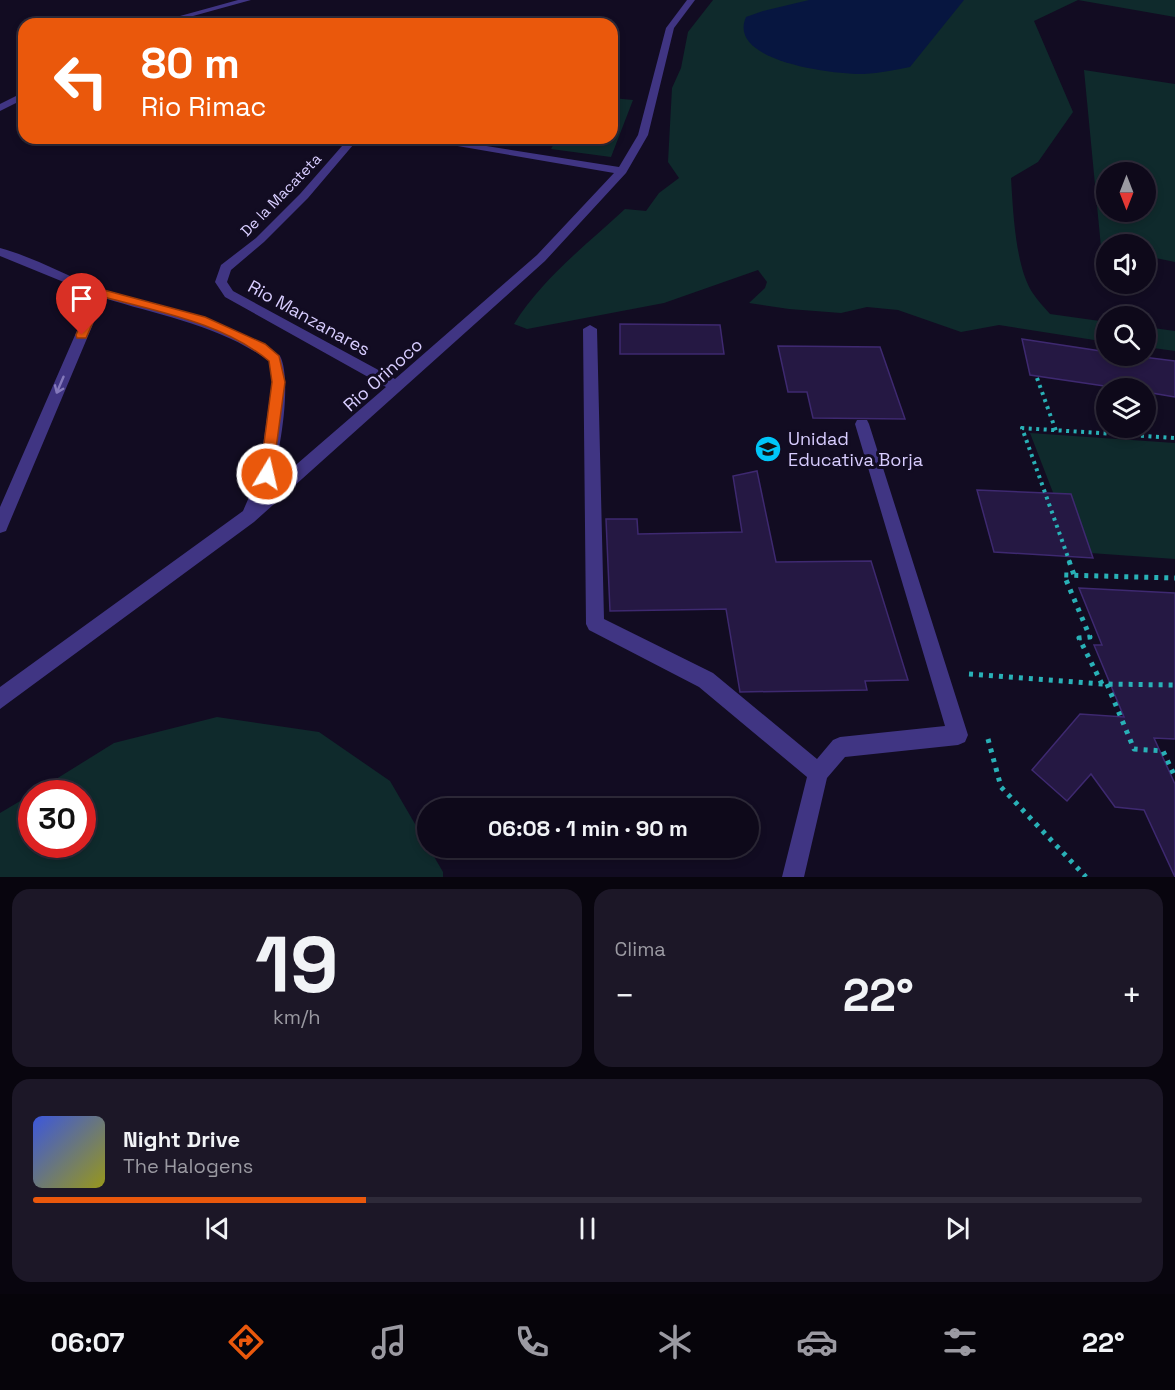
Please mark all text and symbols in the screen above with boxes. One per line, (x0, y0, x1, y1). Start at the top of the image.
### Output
text: 80 m (141, 37, 240, 90)
icon: left (42, 42, 120, 120)
text: Rio Rimac (141, 89, 266, 124)
street label: De la Macateta (236, 149, 325, 240)
north arrow (1096, 162, 1156, 222)
map controls (1096, 162, 1156, 438)
button: sound (1096, 234, 1156, 294)
pin (56, 273, 107, 335)
street label: Rio Manzanares (244, 275, 374, 361)
icon: arrive (65, 282, 98, 315)
button: search (1096, 306, 1156, 366)
street label: Rio Orinoco (338, 333, 427, 416)
one-way arrow (54, 376, 65, 394)
button: layers (1096, 378, 1156, 438)
place label: Unidad Educativa Borja (788, 427, 923, 471)
school or university icon: Unidad Educativa Borja (753, 434, 783, 464)
position arrow (235, 442, 299, 506)
speed limit sign: 30 (18, 780, 96, 858)
text: 06:08 · 1 min · 90 m (488, 814, 688, 842)
text: 19 (255, 915, 338, 1015)
text: Clima (615, 936, 666, 962)
text: 22° (843, 967, 914, 1024)
text: − (615, 975, 635, 1017)
text: + (1122, 975, 1142, 1017)
text: km/h (273, 1004, 321, 1030)
text: Night Drive (123, 1125, 240, 1153)
text: The Halogens (123, 1153, 253, 1179)
icon: previous (201, 1212, 234, 1245)
icon: pause (571, 1212, 604, 1245)
icon: next (941, 1212, 974, 1245)
icon: directions (225, 1321, 267, 1363)
icon: music (368, 1321, 410, 1363)
icon: phone (511, 1321, 553, 1363)
icon: climate (654, 1321, 696, 1363)
icon: car (796, 1321, 838, 1363)
icon: filters (939, 1321, 981, 1363)
text: 06:07 (50, 1325, 125, 1360)
text: 22° (1082, 1325, 1125, 1360)

